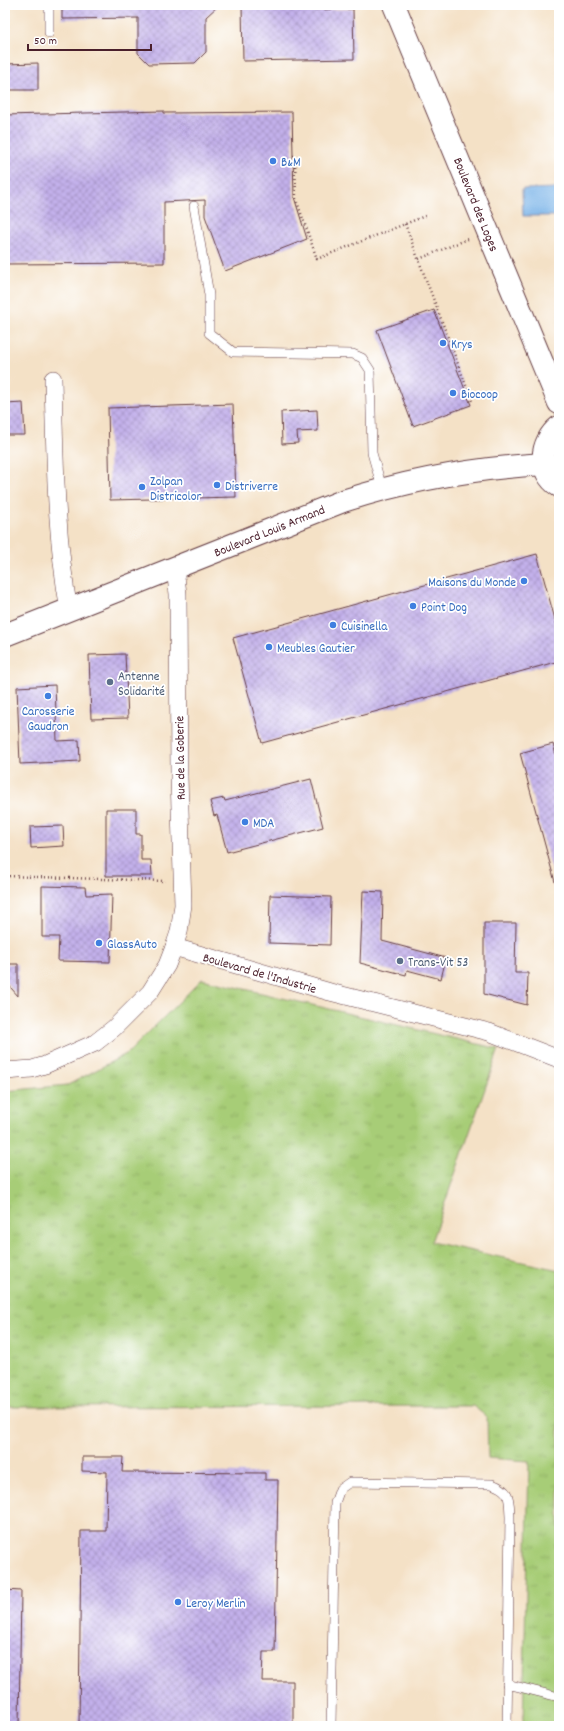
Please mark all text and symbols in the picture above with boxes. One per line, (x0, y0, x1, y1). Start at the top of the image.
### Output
scale bar (28, 26, 151, 52)
text: 50 m (34, 33, 57, 50)
place label: B&M (281, 154, 301, 173)
street label: Boulevard des Loges (447, 155, 502, 255)
marker: B&M (268, 156, 278, 166)
place label: Krys (451, 336, 473, 355)
marker: Krys (438, 338, 448, 348)
place label: Biocoop (461, 386, 498, 405)
marker: Biocoop (448, 388, 458, 398)
place label: Zolpan Districolor (150, 473, 201, 507)
place label: Distriverre (225, 478, 278, 497)
marker: Distriverre (212, 480, 222, 490)
marker: Zolpan Districolor (137, 482, 147, 492)
street label: Boulevard Louis Armand (212, 501, 328, 563)
place label: Maisons du Monde (428, 574, 516, 593)
marker: Maisons du Monde (519, 576, 529, 586)
place label: Point Dog (421, 599, 467, 618)
marker: Point Dog (408, 601, 418, 611)
place label: Cuisinella (341, 618, 388, 637)
marker: Cuisinella (328, 620, 338, 630)
place label: Meubles Gautier (277, 640, 355, 659)
marker: Meubles Gautier (264, 642, 274, 652)
place label: Antenne Solidarité (118, 668, 165, 702)
marker: Antenne Solidarité (105, 677, 115, 687)
marker: Carosserie Gaudron (43, 691, 53, 701)
place label: Carosserie Gaudron (22, 703, 75, 737)
street label: Rue de la Goberie (171, 715, 192, 800)
place label: MDA (253, 815, 274, 834)
marker: MDA (240, 817, 250, 827)
place label: GlassAuto (107, 936, 157, 955)
marker: GlassAuto (94, 938, 104, 948)
street label: Boulevard de l'Industrie (200, 949, 319, 1000)
place label: Trans-Vit 53 (408, 954, 468, 973)
marker: Trans-Vit 53 (395, 956, 405, 966)
place label: Leroy Merlin (186, 1595, 246, 1614)
marker: Leroy Merlin (173, 1597, 183, 1607)

